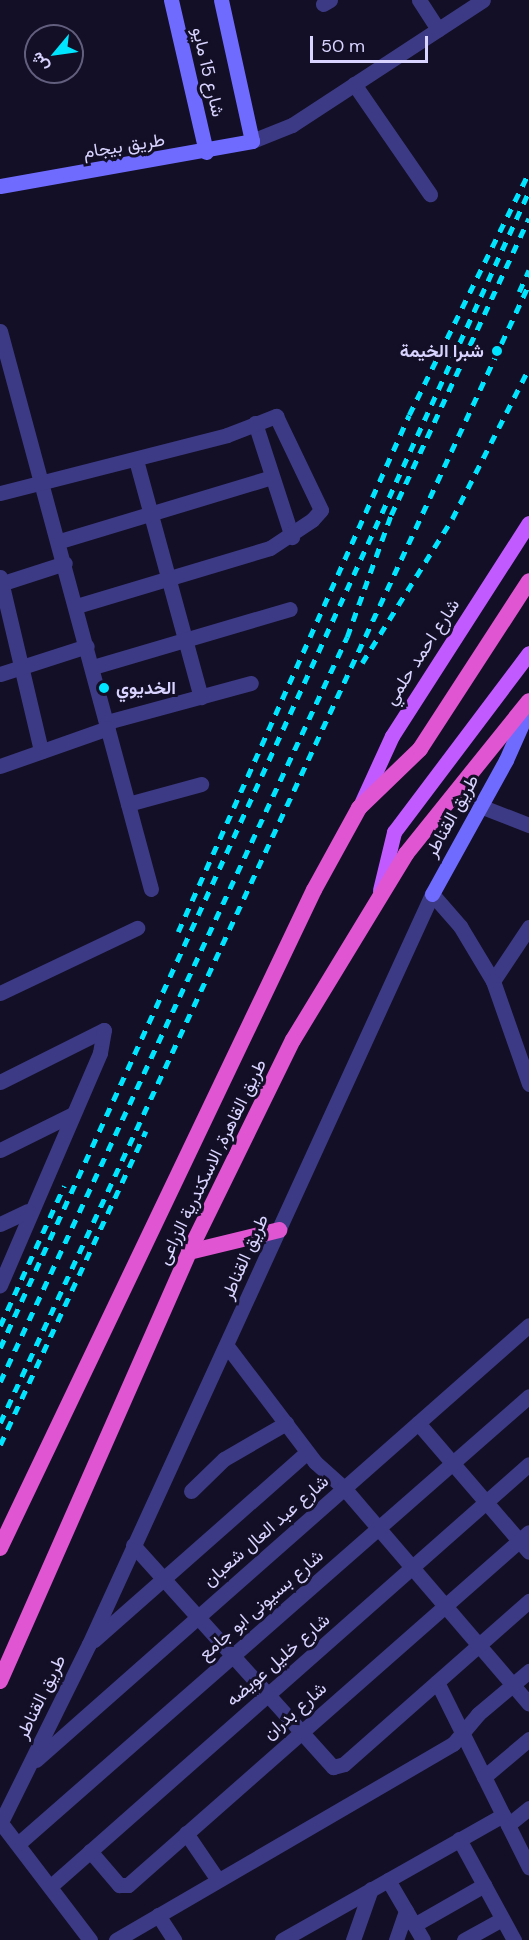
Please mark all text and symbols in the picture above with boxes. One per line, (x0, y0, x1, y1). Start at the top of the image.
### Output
north arrow (24, 24, 84, 84)
scale bar (313, 24, 432, 62)
street label: شارع 15 مايو (187, 25, 229, 119)
text: 50 m (321, 34, 365, 58)
text: ش (26, 49, 53, 76)
street label: طريق بيجام (82, 129, 166, 163)
place label: شبرا الخيمة (400, 340, 484, 362)
marker: شبرا الخيمة (488, 342, 506, 360)
street label: شارع احمد حلمي (380, 595, 464, 709)
place label: الخديوي (116, 677, 176, 699)
marker: الخديوي (97, 681, 111, 695)
street label: طريق القناطر (421, 771, 483, 861)
street label: طريق القاهرة, الاسكندرية الزراعى (153, 1056, 271, 1268)
street label: طريق القناطر (217, 1211, 273, 1303)
street label: شارع عبد العال شعبان (199, 1471, 333, 1591)
street label: شارع بسيونى ابو جامع (194, 1545, 328, 1665)
street label: شارع خليل عويضه (222, 1609, 334, 1711)
street label: طريق القناطر (11, 1651, 71, 1743)
street label: شارع بدران (259, 1678, 331, 1744)

